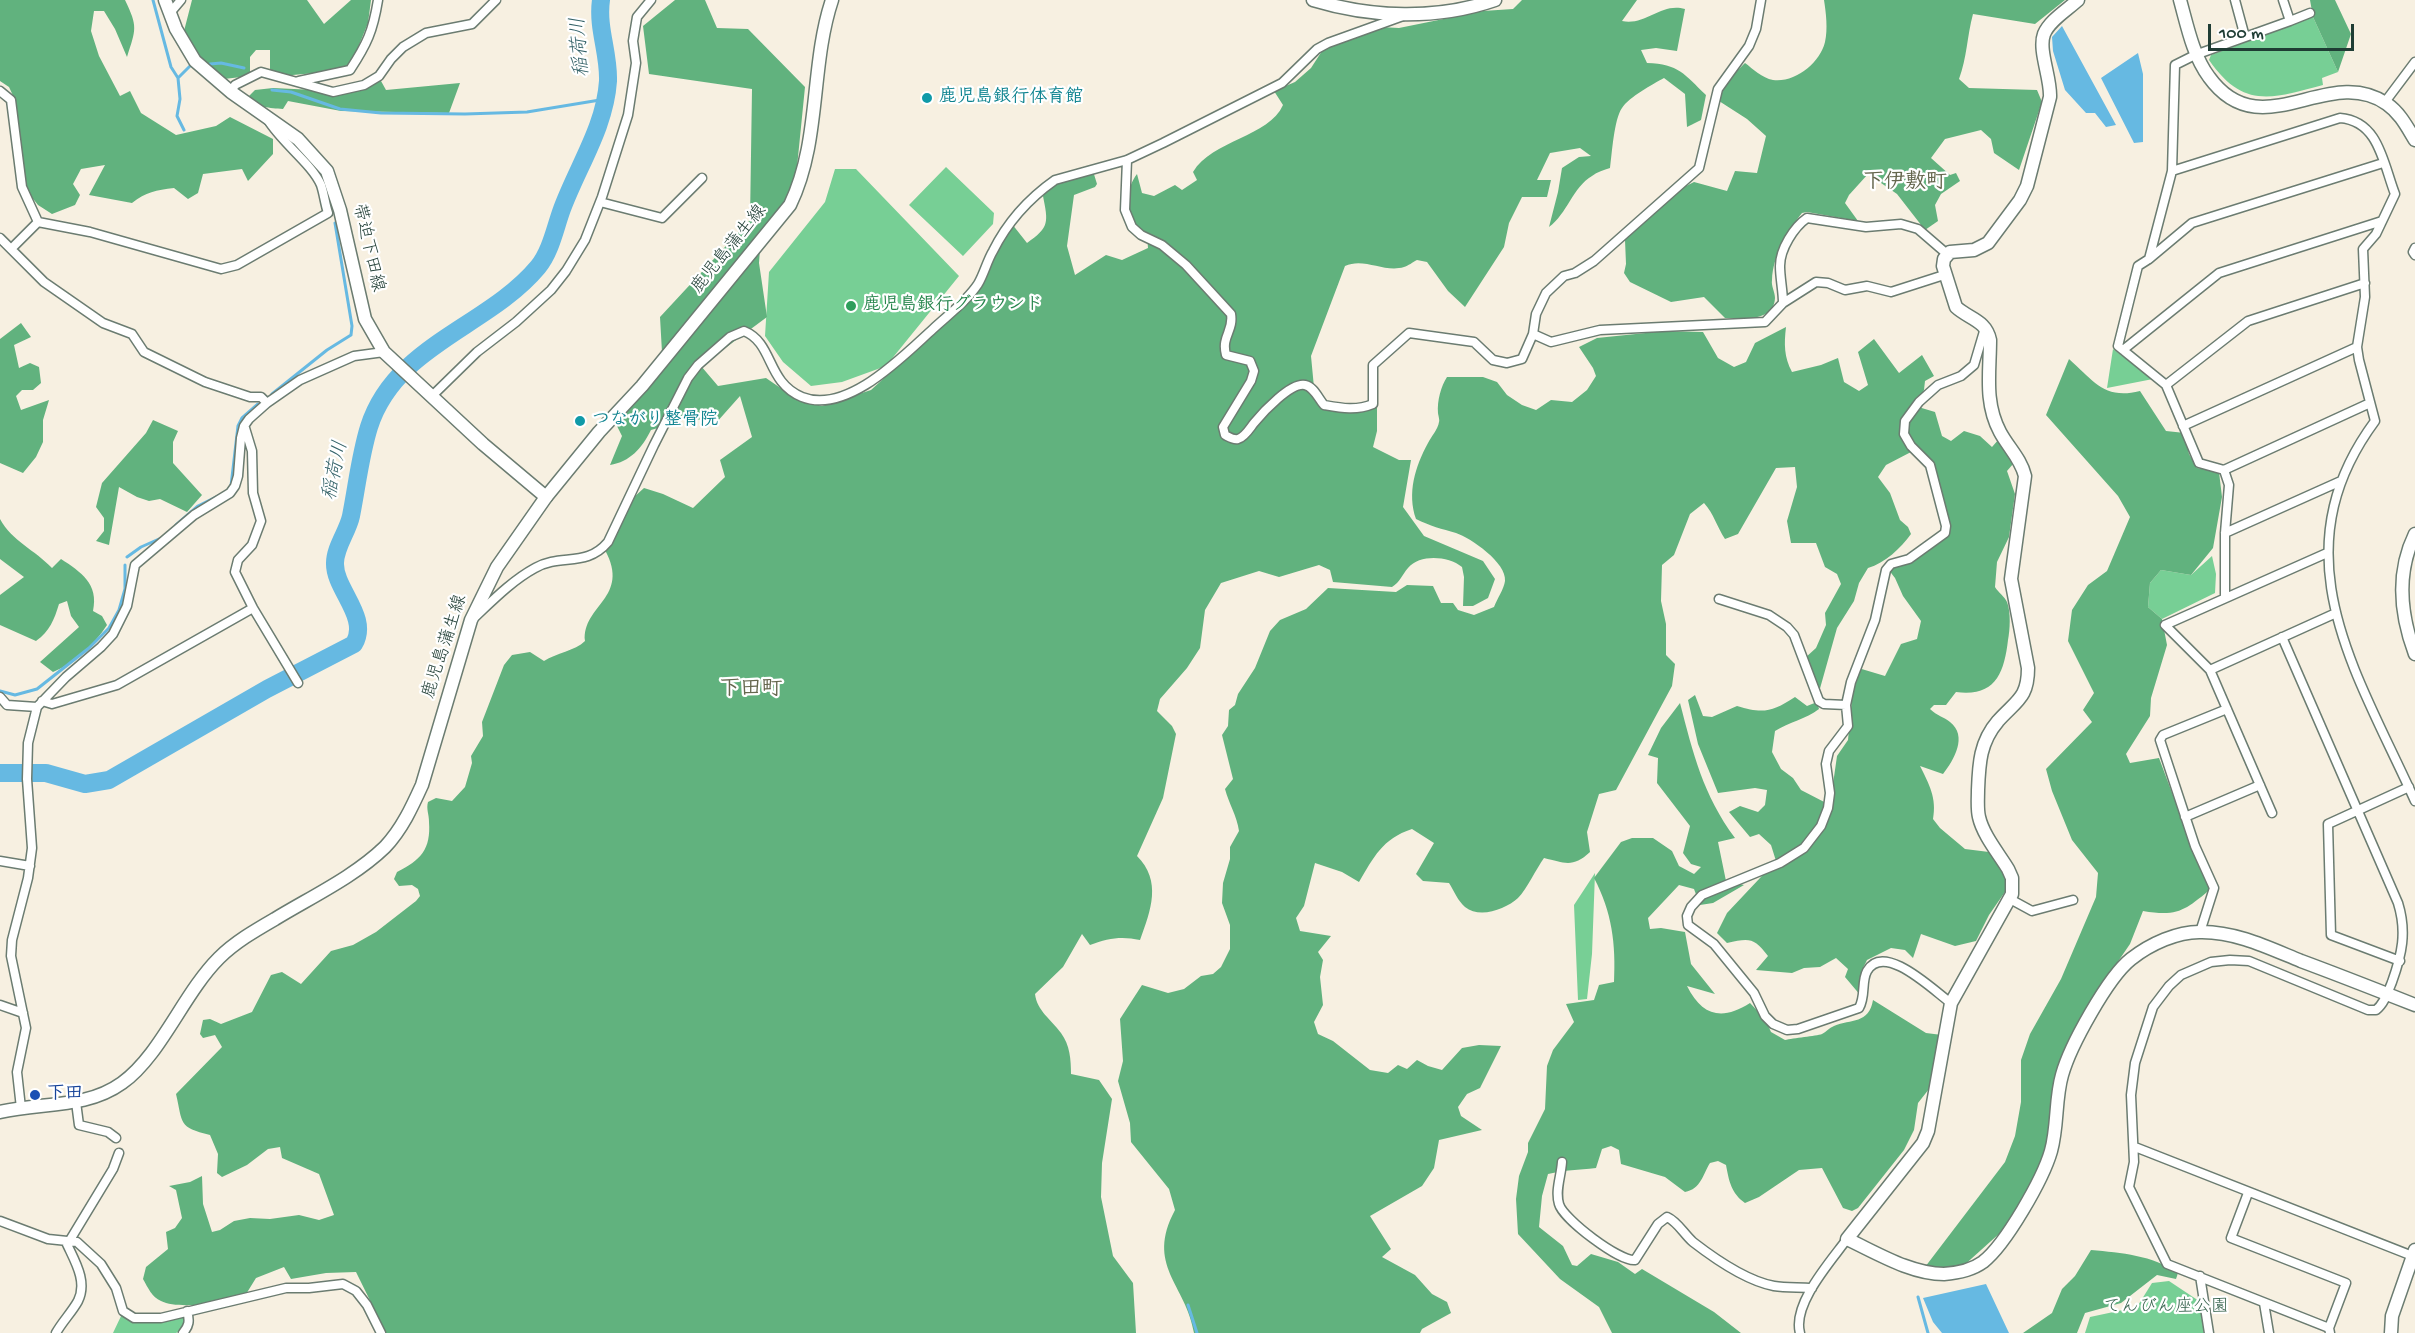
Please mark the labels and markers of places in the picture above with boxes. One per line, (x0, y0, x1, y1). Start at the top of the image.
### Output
place label: 鹿児島銀行体育館 (939, 87, 1083, 109)
marker: 鹿児島銀行体育館 (920, 91, 934, 105)
place label: 鹿児島銀行グラウンド (863, 295, 1043, 317)
marker: 鹿児島銀行グラウンド (844, 299, 858, 313)
place label: つながり整骨院 (592, 410, 718, 432)
marker: つながり整骨院 (573, 414, 587, 428)
place label: 下田 (47, 1084, 83, 1106)
marker: 下田 (28, 1088, 42, 1102)

